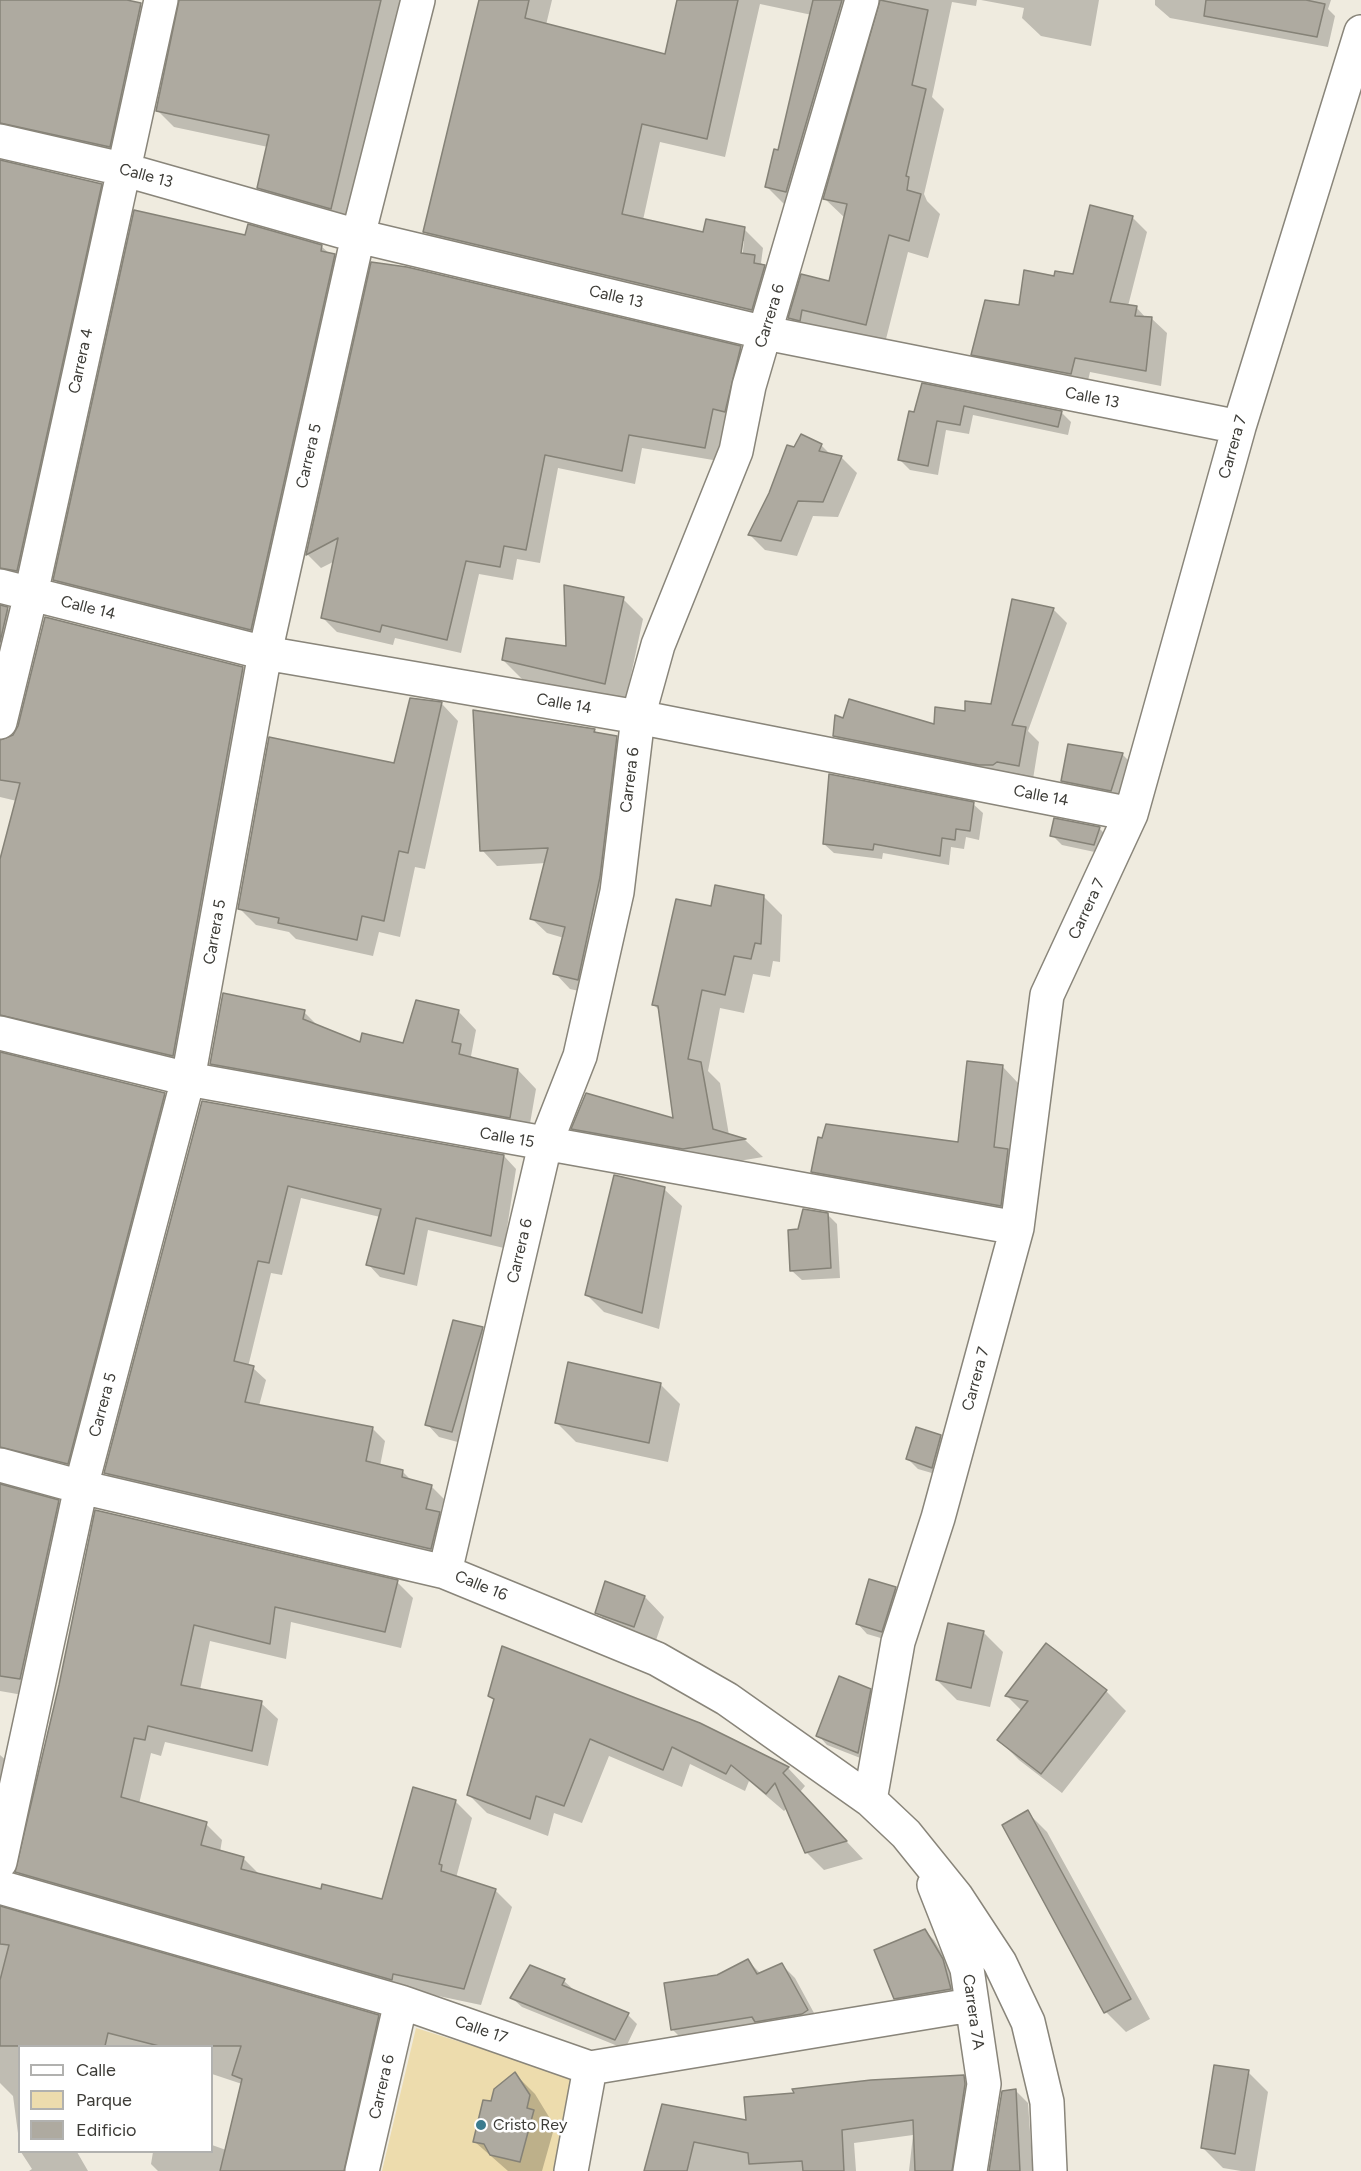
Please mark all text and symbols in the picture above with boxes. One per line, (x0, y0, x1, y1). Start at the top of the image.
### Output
street label: Calle 13 (117, 160, 175, 192)
street label: Calle 13 (587, 281, 645, 313)
street label: Carrera 6 (751, 282, 789, 350)
street label: Carrera 4 (65, 326, 97, 396)
street label: Calle 13 (1063, 383, 1121, 413)
street label: Carrera 7 (1215, 413, 1251, 481)
street label: Carrera 5 (292, 422, 326, 490)
street label: Calle 14 (59, 592, 117, 624)
street label: Calle 14 (535, 690, 593, 718)
street label: Carrera 6 (616, 746, 644, 814)
street label: Calle 14 (1012, 781, 1070, 811)
street label: Carrera 7 (1064, 875, 1110, 943)
street label: Carrera 5 (200, 898, 230, 966)
street label: Calle 15 (478, 1124, 536, 1152)
street label: Carrera 6 (503, 1217, 537, 1285)
street label: Carrera 7 (958, 1345, 994, 1413)
street label: Carrera 5 (85, 1371, 121, 1439)
street label: Calle 16 (452, 1567, 510, 1605)
street label: Carrera 7A (958, 1973, 988, 2051)
street label: Calle 17 (452, 2012, 510, 2048)
legend (18, 2045, 213, 2153)
street label: Carrera 6 (365, 2053, 399, 2121)
text: Calle (76, 2059, 116, 2081)
text: Parque (76, 2089, 132, 2111)
place label: Cristo Rey (493, 2115, 567, 2135)
marker: Cristo Rey (474, 2118, 488, 2132)
text: Edificio (76, 2119, 137, 2141)

